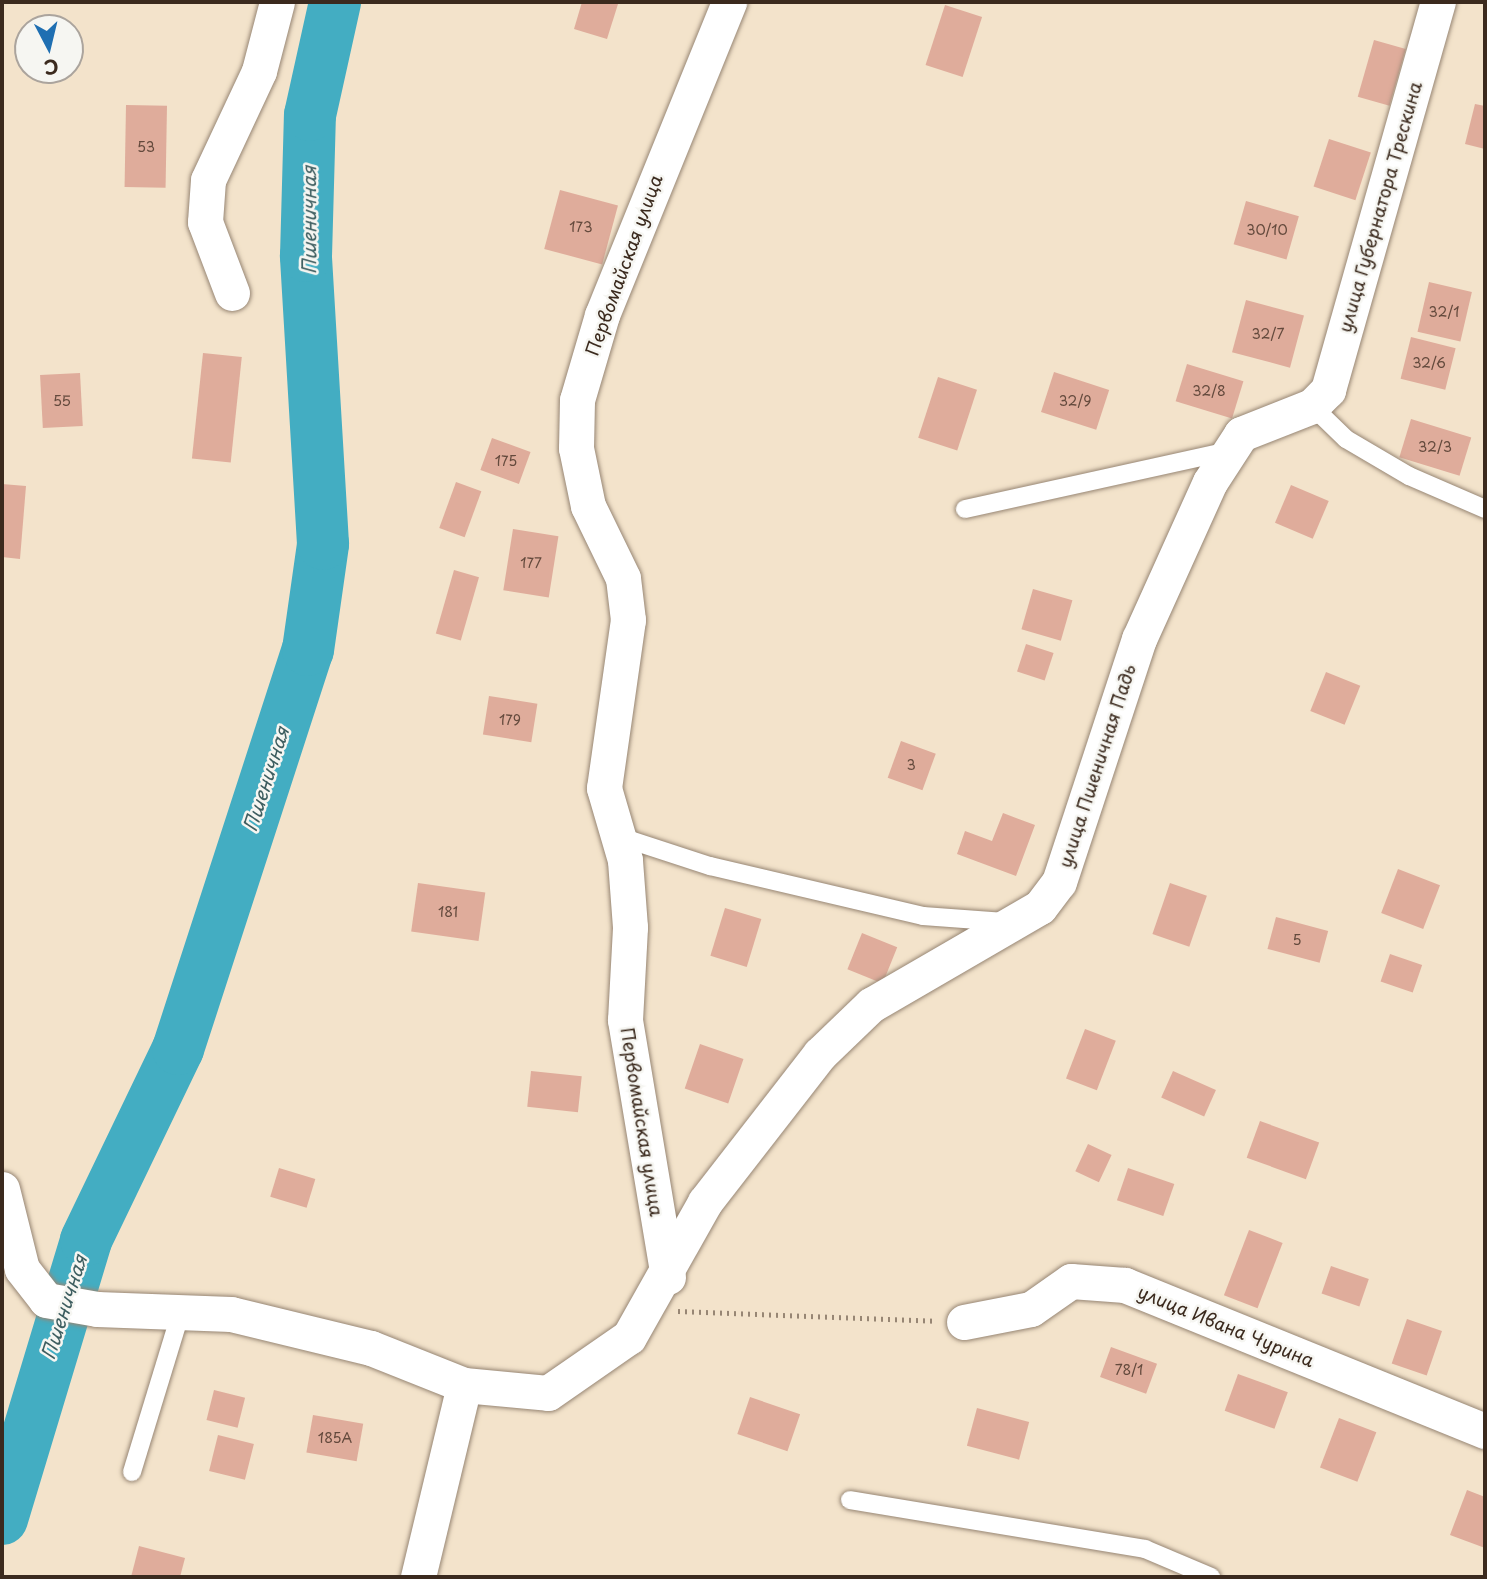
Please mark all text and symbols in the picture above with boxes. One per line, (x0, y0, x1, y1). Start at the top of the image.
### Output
north arrow (14, 14, 84, 84)
text: С (43, 53, 60, 83)
street label: улица Губернатора Трескина (1334, 78, 1426, 336)
house number: 53 (137, 139, 155, 155)
water label: Пшеничная (298, 166, 320, 274)
street label: Первомайская улица (581, 171, 667, 359)
house number: 173 (569, 219, 593, 235)
house number: 30/10 (1246, 222, 1288, 238)
house number: 32/1 (1429, 304, 1459, 320)
house number: 32/7 (1252, 326, 1284, 342)
house number: 32/6 (1412, 355, 1446, 371)
house number: 32/8 (1192, 383, 1226, 399)
house number: 55 (53, 393, 71, 409)
house number: 32/9 (1059, 393, 1091, 409)
house number: 32/3 (1418, 439, 1452, 455)
house number: 175 (495, 453, 517, 469)
house number: 177 (520, 555, 542, 571)
street label: улица Пшеничная Падь (1054, 661, 1140, 871)
house number: 179 (499, 712, 521, 728)
water label: Пшеничная (238, 724, 294, 834)
house number: 3 (906, 757, 916, 773)
house number: 181 (438, 904, 458, 920)
house number: 5 (1292, 932, 1302, 948)
street label: Первомайская улица (616, 1026, 668, 1218)
water label: Пшеничная (36, 1252, 92, 1362)
street label: улица Ивана Чурина (1133, 1280, 1319, 1372)
house number: 78/1 (1115, 1362, 1143, 1378)
house number: 185А (318, 1430, 352, 1446)

